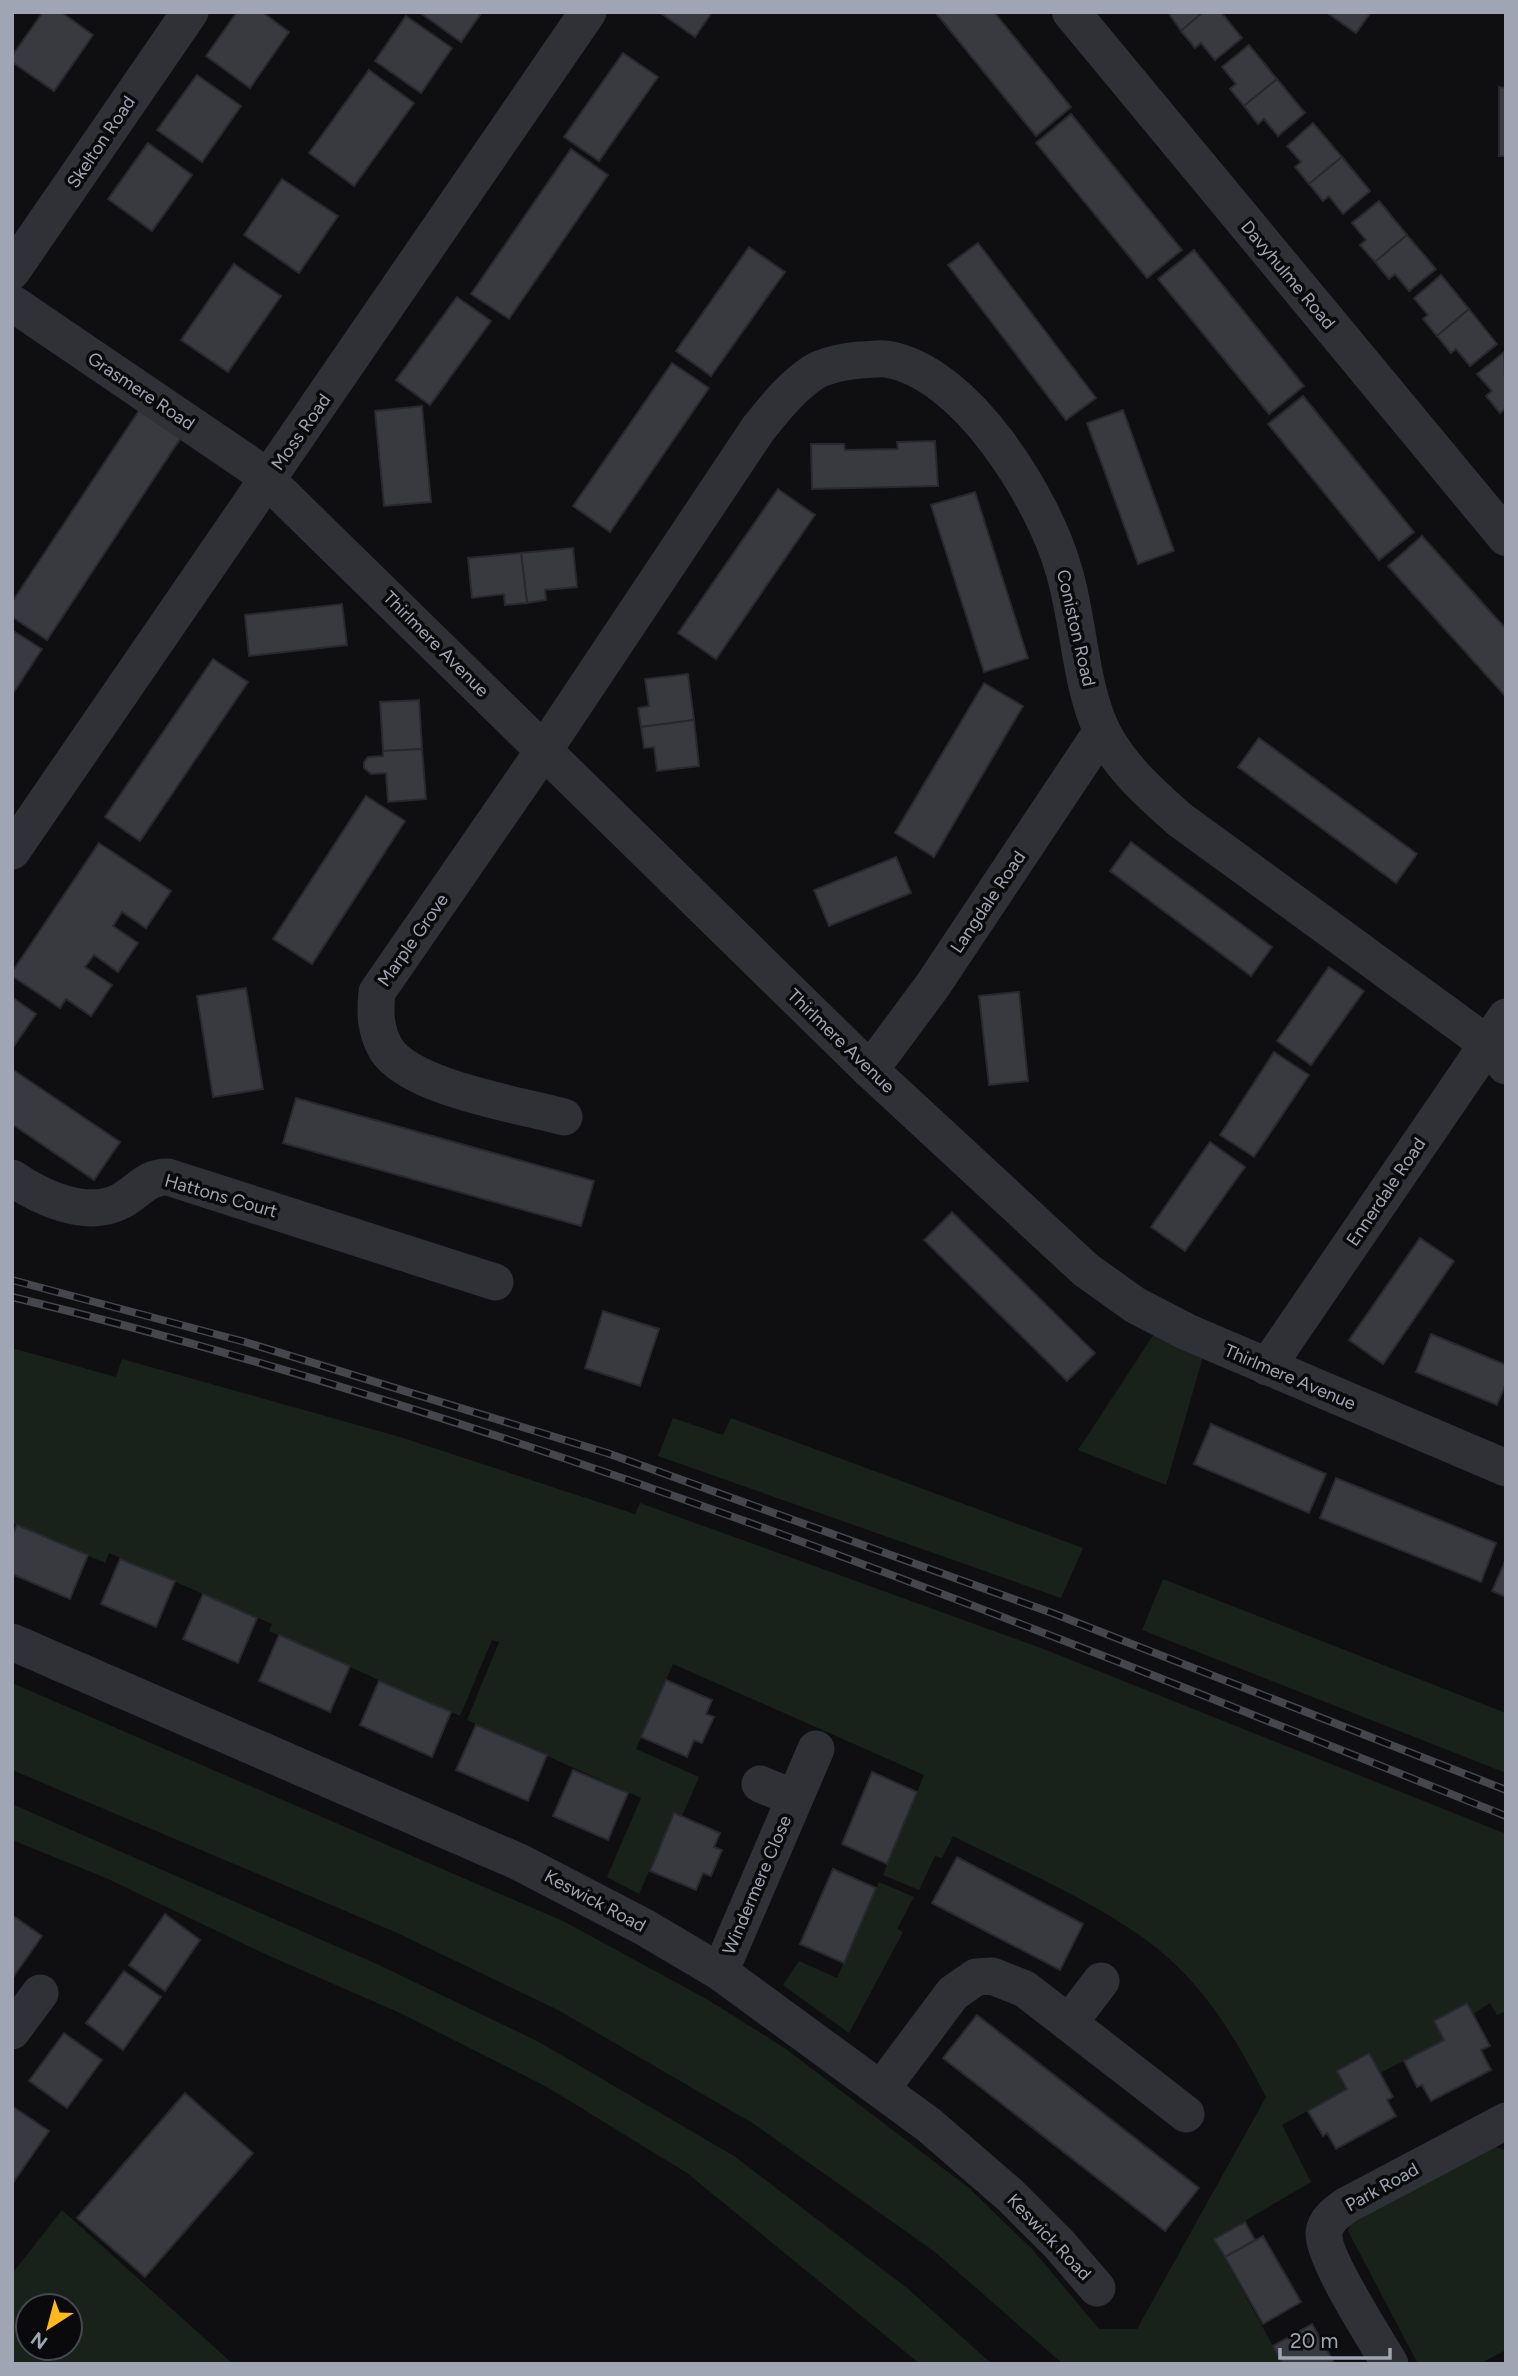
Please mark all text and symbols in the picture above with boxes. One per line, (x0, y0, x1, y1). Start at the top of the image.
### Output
street label: Skelton Road (62, 92, 140, 192)
street label: Davyhulme Road (1236, 216, 1340, 334)
street label: Grasmere Road (83, 347, 199, 435)
street label: Moss Road (267, 390, 335, 474)
street label: Coniston Road (1052, 567, 1100, 689)
street label: Thirlmere Avenue (379, 587, 494, 702)
street label: Langdale Road (946, 847, 1030, 957)
street label: Marple Grove (373, 889, 453, 991)
street label: Thirlmere Avenue (783, 984, 899, 1098)
street label: Ennerdale Road (1342, 1134, 1430, 1250)
street label: Hattons Court (162, 1169, 280, 1223)
street label: Thirlmere Avenue (1221, 1339, 1359, 1415)
street label: Windermere Close (718, 1812, 796, 1958)
street label: Keswick Road (541, 1865, 649, 1937)
street label: Park Road (1342, 2158, 1422, 2216)
street label: Keswick Road (1002, 2189, 1096, 2285)
north arrow (14, 2292, 84, 2362)
scale bar (1280, 2316, 1390, 2360)
text: N (27, 2327, 52, 2354)
text: 20 m (1290, 2328, 1338, 2353)

